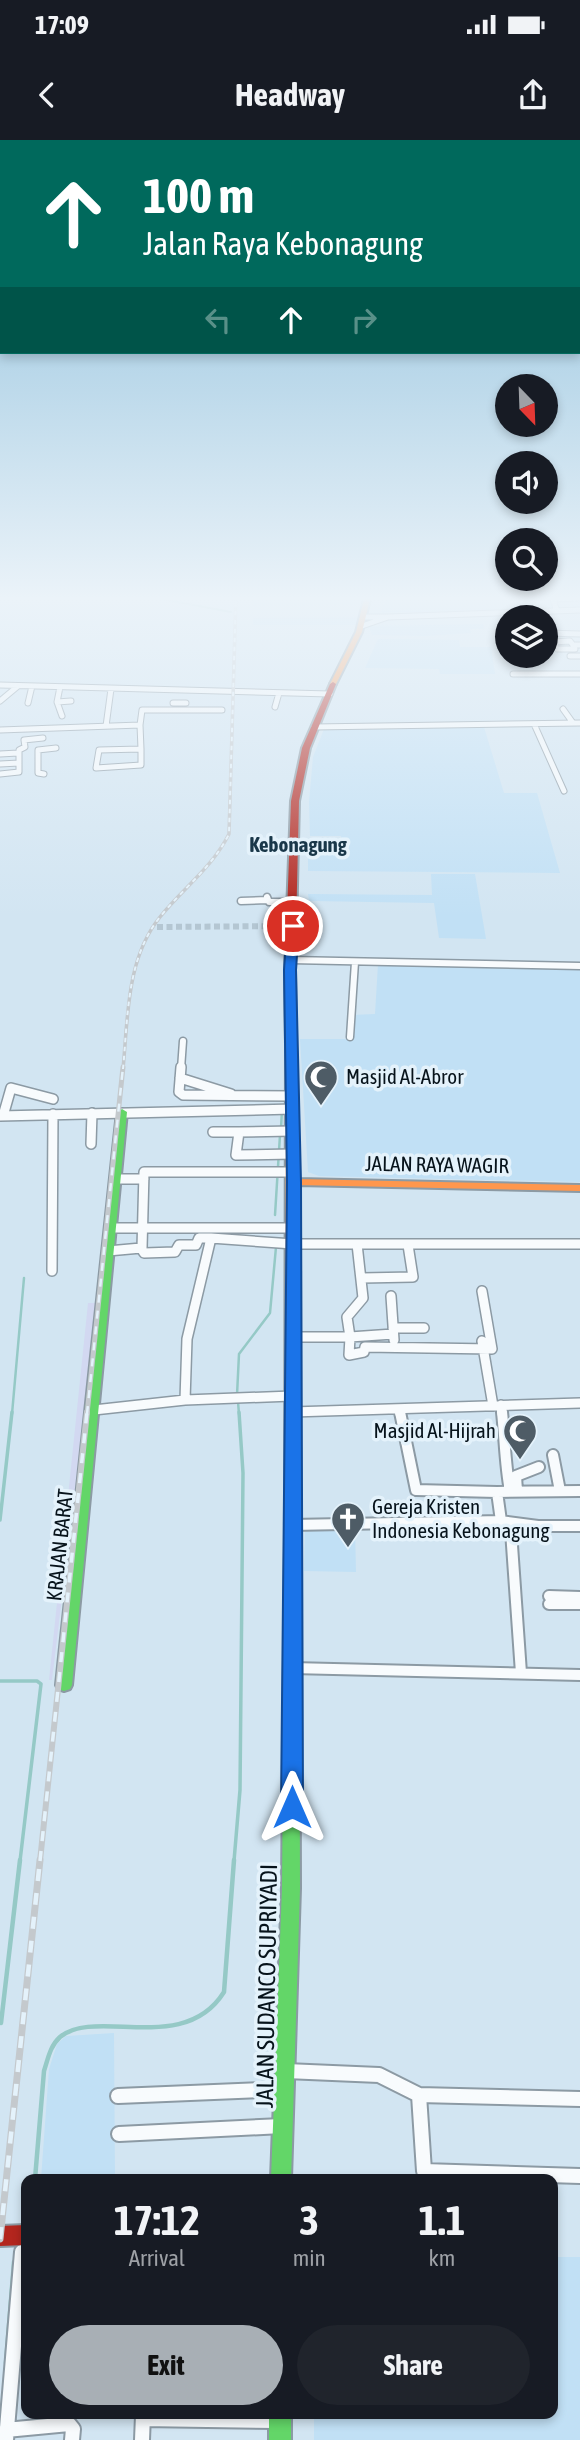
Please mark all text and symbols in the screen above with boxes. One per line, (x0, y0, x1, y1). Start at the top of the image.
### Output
text: 17:09 (35, 10, 89, 40)
icon: back (28, 76, 66, 114)
text: Headway (235, 76, 345, 113)
icon: share (514, 76, 552, 114)
text: 100 m (143, 167, 254, 223)
icon: ahead (28, 168, 119, 259)
text: Jalan Raya Kebonagung (143, 225, 423, 262)
icon: left (199, 301, 237, 339)
icon: ahead (272, 301, 310, 339)
icon: right (345, 301, 383, 339)
north arrow (495, 374, 558, 438)
map controls (495, 374, 558, 668)
button: sound (495, 451, 558, 514)
button: search (495, 528, 558, 591)
button: layers (495, 605, 558, 668)
district label: Kebonagung (249, 832, 348, 856)
pin (263, 896, 323, 956)
icon: arrive (274, 907, 312, 945)
mosque icon: Masjid Al-Abror (302, 1058, 340, 1107)
place label: Masjid Al-Abror (346, 1064, 464, 1088)
street label: JALAN RAYA WAGIR (365, 1151, 510, 1177)
mosque icon: Masjid Al-Hijrah (501, 1412, 539, 1461)
place label: Masjid Al-Hijrah (374, 1418, 496, 1442)
street label: KRAJAN BARAT (41, 1488, 77, 1602)
place label: Gereja Kristen Indonesia Kebonagung (372, 1494, 550, 1542)
church icon: Gereja Kristen Indonesia Kebonagung (329, 1500, 367, 1549)
position arrow (255, 1770, 329, 1844)
street label: JALAN SUDANCO SUPRIYADI (251, 1864, 282, 2108)
text: 17:12 (114, 2196, 200, 2244)
text: 3 (299, 2196, 319, 2244)
text: 1.1 (418, 2196, 465, 2244)
text: Arrival (129, 2245, 185, 2271)
text: min (293, 2245, 326, 2271)
text: km (429, 2245, 455, 2271)
button: Exit (49, 2325, 283, 2405)
button: Share (297, 2325, 530, 2405)

